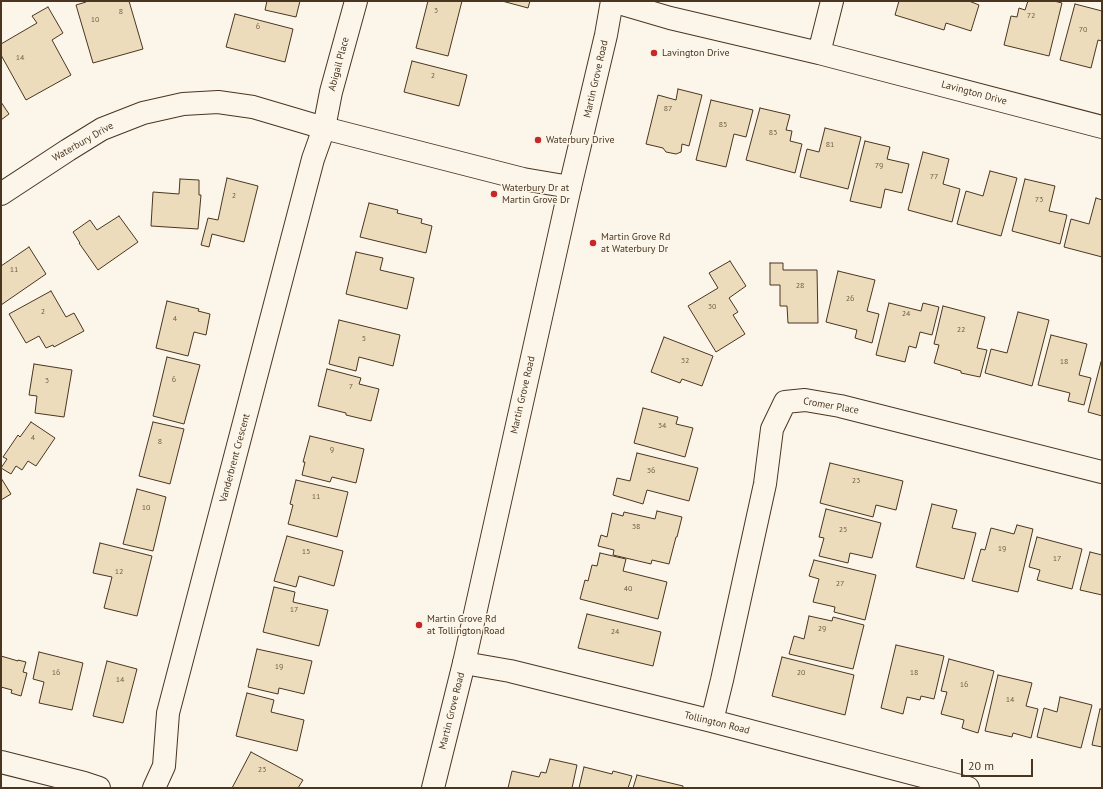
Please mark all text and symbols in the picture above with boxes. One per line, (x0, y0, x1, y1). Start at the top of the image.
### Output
house number: 3 (434, 6, 438, 16)
house number: 8 (119, 7, 123, 17)
house number: 72 (1027, 11, 1035, 21)
house number: 10 (91, 15, 99, 25)
house number: 6 (256, 22, 260, 32)
house number: 70 (1079, 25, 1087, 35)
street label: Abigail Place (326, 36, 352, 92)
street label: Martin Grove Road (581, 39, 611, 119)
place label: Lavington Drive (662, 47, 729, 59)
marker: Lavington Drive (649, 48, 659, 58)
house number: 14 (16, 53, 24, 63)
house number: 2 (431, 71, 435, 81)
street label: Lavington Drive (940, 78, 1008, 108)
house number: 87 (664, 104, 672, 114)
street label: Waterbury Drive (50, 120, 116, 164)
house number: 85 (719, 120, 727, 130)
house number: 83 (769, 128, 777, 138)
place label: Waterbury Drive (546, 134, 615, 146)
marker: Waterbury Drive (533, 135, 543, 145)
house number: 81 (826, 140, 834, 150)
house number: 79 (875, 161, 883, 171)
house number: 77 (930, 172, 938, 182)
place label: Waterbury Dr at Martin Grove Dr (502, 182, 570, 206)
marker: Waterbury Dr at Martin Grove Dr (489, 189, 499, 199)
house number: 2 (232, 191, 236, 201)
house number: 73 (1035, 195, 1043, 205)
place label: Martin Grove Rd at Waterbury Dr (601, 231, 670, 254)
marker: Martin Grove Rd at Waterbury Dr (588, 238, 598, 248)
house number: 11 (10, 265, 18, 275)
house number: 28 (796, 281, 804, 291)
house number: 26 (846, 294, 854, 304)
house number: 30 (708, 302, 716, 312)
house number: 2 (41, 307, 45, 317)
house number: 24 (902, 309, 910, 319)
house number: 4 (173, 314, 177, 324)
house number: 22 (957, 325, 965, 335)
house number: 5 (362, 334, 366, 344)
street label: Martin Grove Road (508, 355, 538, 435)
house number: 32 (681, 356, 689, 366)
house number: 18 (1060, 357, 1068, 367)
house number: 6 (172, 375, 176, 385)
house number: 3 (45, 376, 49, 386)
house number: 7 (349, 382, 353, 392)
street label: Cromer Place (802, 395, 860, 417)
street label: Vanderbrent Crescent (217, 412, 253, 504)
house number: 34 (658, 421, 666, 431)
house number: 4 (31, 433, 35, 443)
house number: 8 (158, 437, 162, 447)
house number: 9 (330, 445, 334, 455)
house number: 36 (647, 466, 655, 476)
house number: 23 (852, 476, 860, 486)
house number: 11 (312, 492, 320, 502)
house number: 10 (142, 503, 150, 513)
house number: 38 (632, 522, 640, 532)
house number: 25 (839, 525, 847, 535)
house number: 19 (998, 544, 1006, 554)
house number: 15 (302, 547, 310, 557)
house number: 17 (1053, 554, 1061, 564)
house number: 12 (115, 567, 123, 577)
house number: 27 (836, 579, 844, 589)
house number: 40 (624, 584, 632, 594)
house number: 17 (290, 605, 298, 615)
place label: Martin Grove Rd at Tollington Road (427, 613, 505, 636)
marker: Martin Grove Rd at Tollington Road (414, 620, 424, 630)
house number: 29 (818, 624, 826, 634)
house number: 24 (611, 627, 619, 637)
house number: 19 (275, 662, 283, 672)
house number: 16 (52, 668, 60, 678)
house number: 20 (797, 668, 805, 678)
house number: 18 (910, 668, 918, 678)
street label: Martin Grove Road (437, 671, 467, 751)
house number: 14 (116, 675, 124, 685)
house number: 16 (960, 680, 968, 690)
house number: 14 (1006, 695, 1014, 705)
street label: Tollington Road (683, 709, 751, 737)
scale bar (963, 751, 1035, 777)
text: 20 m (968, 758, 994, 773)
house number: 23 (258, 765, 266, 775)

